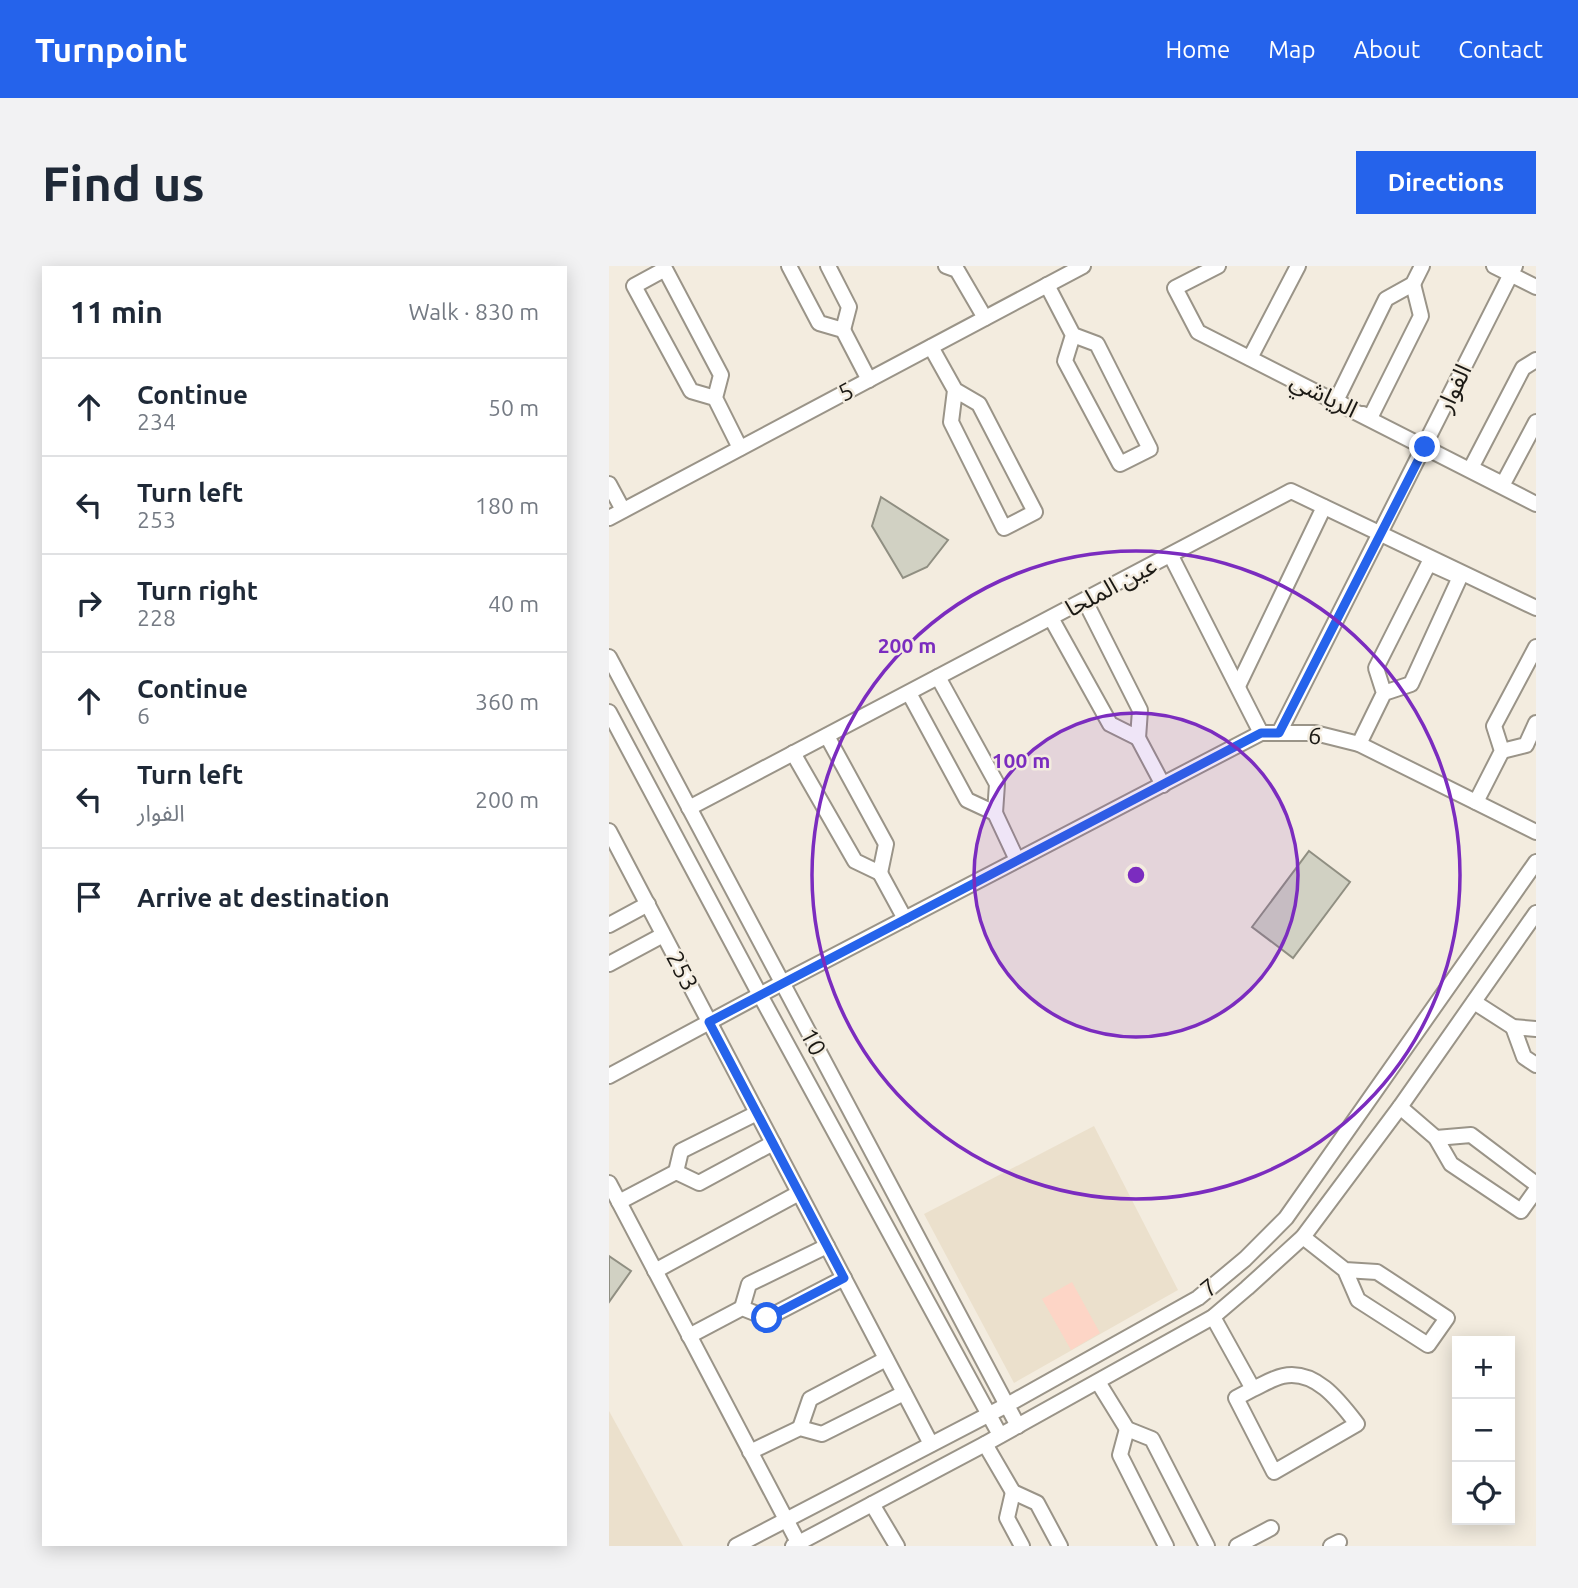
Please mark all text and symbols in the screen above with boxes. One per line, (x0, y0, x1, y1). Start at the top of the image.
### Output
text: Turnpoint (35, 31, 187, 68)
text: Home (1165, 36, 1230, 63)
text: Map (1268, 36, 1315, 63)
text: About (1353, 36, 1420, 63)
text: Contact (1458, 36, 1543, 63)
button: Directions (1356, 151, 1536, 214)
text: Find us (42, 155, 205, 210)
text: 11 min (70, 295, 163, 329)
text: Walk · 830 m (408, 299, 539, 324)
street label: الفوار (1430, 360, 1477, 417)
street label: الرياشي (1284, 366, 1362, 428)
street label: 5 (833, 376, 858, 407)
text: Continue (137, 380, 248, 409)
icon: ahead (70, 388, 108, 426)
text: 50 m (488, 395, 539, 420)
text: 234 (137, 409, 176, 434)
route end (1409, 431, 1440, 462)
text: Turn left (137, 478, 243, 507)
icon: left (70, 486, 108, 524)
text: 180 m (475, 493, 539, 518)
text: 253 (137, 507, 176, 532)
street label: عين الملحا (1061, 551, 1161, 622)
text: Turn right (137, 576, 258, 605)
icon: right (70, 584, 108, 622)
text: 40 m (488, 591, 539, 616)
text: 228 (137, 605, 176, 630)
text: 200 m (878, 633, 936, 657)
text: Continue (137, 674, 248, 703)
icon: ahead (70, 682, 108, 720)
text: 360 m (475, 689, 539, 714)
text: 6 (137, 703, 150, 728)
street label: 6 (1307, 721, 1323, 750)
text: 100 m (992, 748, 1050, 772)
text: Turn left (137, 760, 243, 789)
icon: left (70, 780, 108, 818)
text: 200 m (475, 787, 539, 812)
text: الفوار (137, 800, 185, 825)
centre of rings (1124, 863, 1148, 887)
icon: arrive (70, 878, 108, 916)
text: Arrive at destination (137, 883, 390, 912)
street label: 253 (661, 946, 704, 995)
street label: 10 (795, 1023, 832, 1060)
street label: 7 (1195, 1273, 1222, 1302)
route start (751, 1302, 782, 1333)
map controls (1452, 1336, 1515, 1525)
button: + (1452, 1336, 1515, 1399)
button: − (1452, 1399, 1515, 1462)
button: locate (1452, 1462, 1515, 1525)

